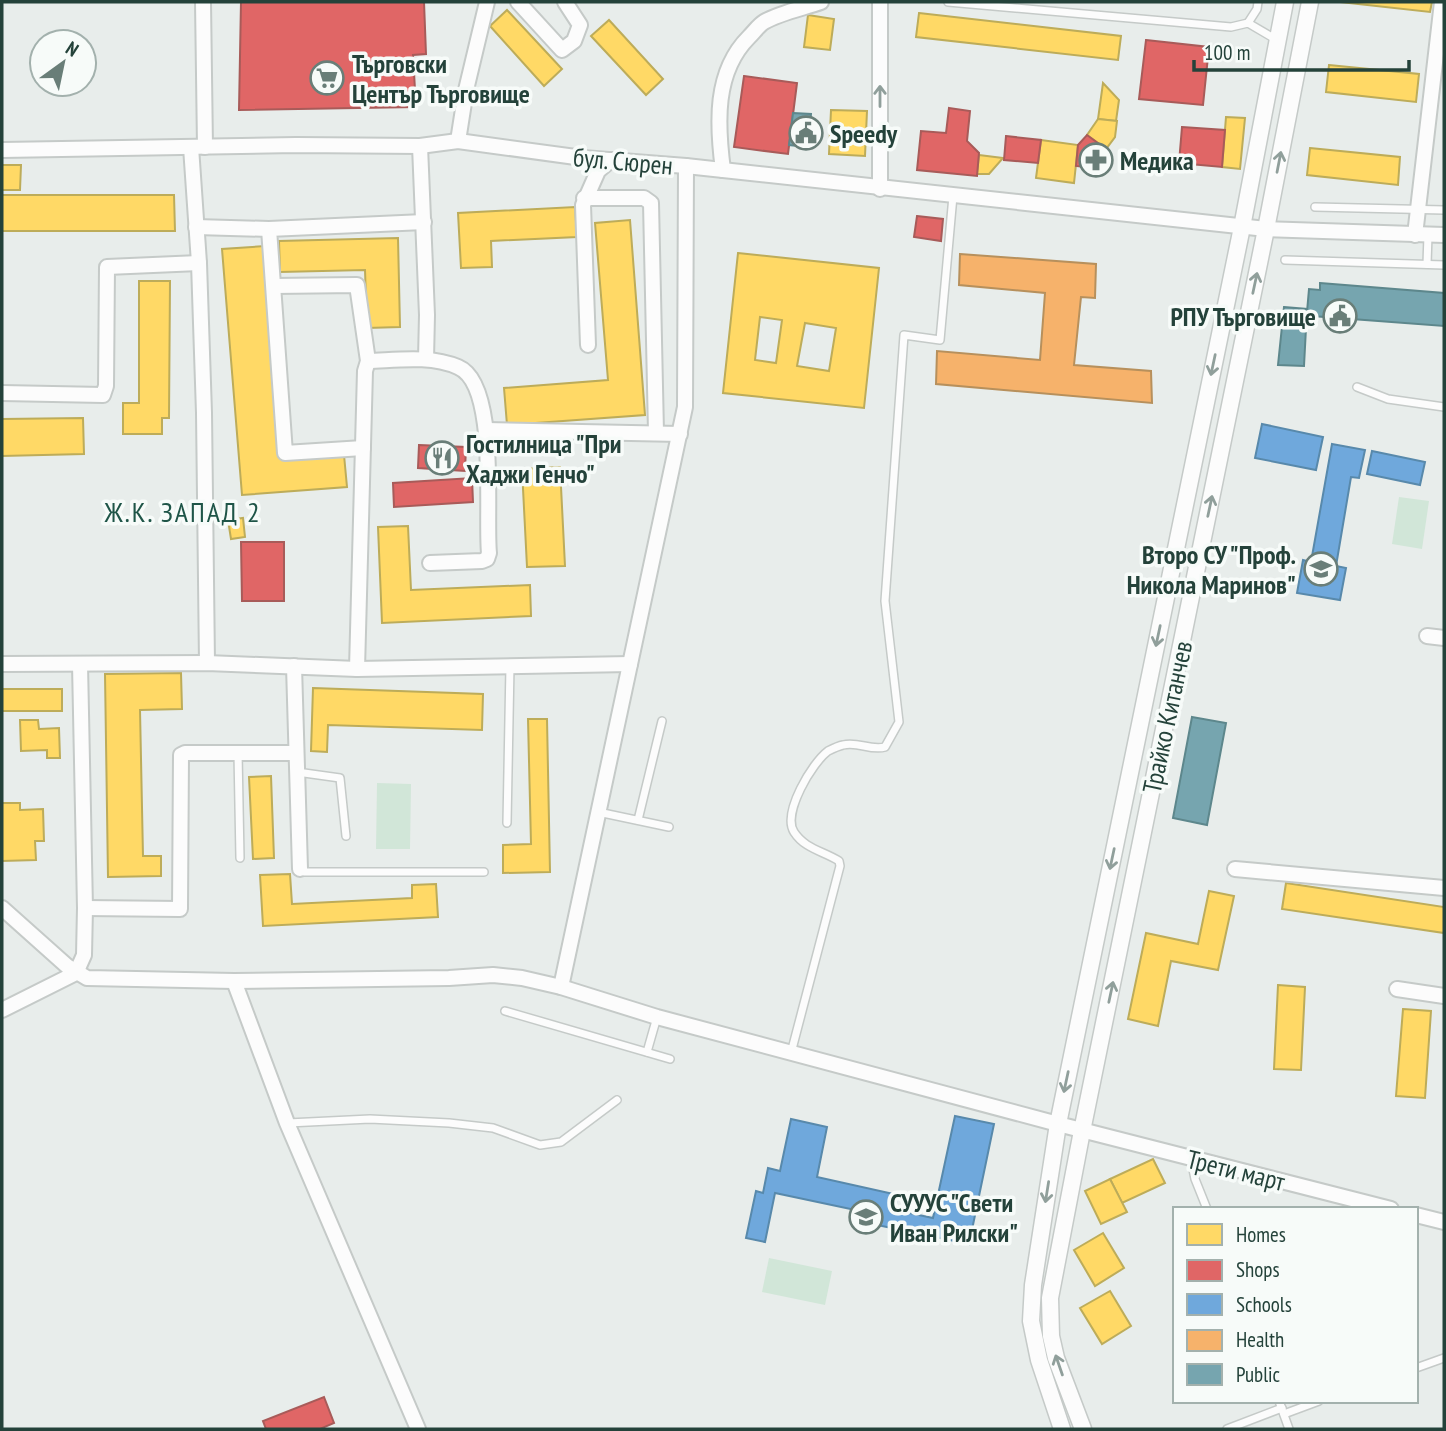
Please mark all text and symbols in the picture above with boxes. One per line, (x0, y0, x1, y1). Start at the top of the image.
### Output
north arrow (28, 28, 98, 98)
scale bar (1194, 28, 1409, 72)
text: N (61, 36, 83, 62)
text: 100 m (1204, 39, 1250, 66)
place label: Търговски Център Търговище (352, 47, 530, 110)
supermarket icon: Търговски Център Търговище (308, 59, 346, 97)
one-way arrow (873, 85, 887, 108)
public building icon: Speedy (787, 114, 825, 152)
place label: Speedy (830, 117, 898, 150)
street label: бул. Сюрен (572, 140, 674, 182)
pharmacy icon: Медика (1077, 141, 1115, 179)
place label: Медика (1120, 144, 1194, 177)
one-way arrow (1273, 151, 1286, 174)
one-way arrow (1249, 272, 1263, 295)
public building icon: РПУ Търговище (1321, 297, 1359, 335)
place label: РПУ Търговище (1170, 300, 1316, 333)
one-way arrow (1206, 353, 1220, 376)
place label: Гостилница "При Хаджи Генчо" (466, 427, 621, 490)
restaurant icon: Гостилница "При Хаджи Генчо" (423, 439, 461, 477)
district label: Ж.К. ЗАПАД 2 (103, 493, 262, 530)
one-way arrow (1203, 495, 1217, 518)
place label: Второ СУ "Проф. Никола Маринов" (1127, 538, 1296, 601)
school or university icon: Второ СУ "Проф. Никола Маринов" (1302, 550, 1340, 588)
one-way arrow (1150, 624, 1164, 647)
street label: Трайко Китанчев (1135, 638, 1199, 796)
one-way arrow (1105, 847, 1119, 870)
one-way arrow (1104, 981, 1118, 1004)
one-way arrow (1059, 1070, 1073, 1093)
street label: Трети март (1184, 1142, 1289, 1198)
one-way arrow (1040, 1180, 1053, 1203)
place label: СУУУС "Свети Иван Рилски" (890, 1186, 1018, 1249)
school or university icon: СУУУС "Свети Иван Рилски" (847, 1198, 885, 1236)
legend (1173, 1207, 1418, 1403)
text: Homes (1236, 1221, 1286, 1248)
text: Shops (1236, 1256, 1280, 1283)
text: Schools (1236, 1291, 1292, 1318)
text: Health (1236, 1326, 1284, 1353)
one-way arrow (1052, 1355, 1064, 1377)
text: Public (1236, 1361, 1281, 1388)

